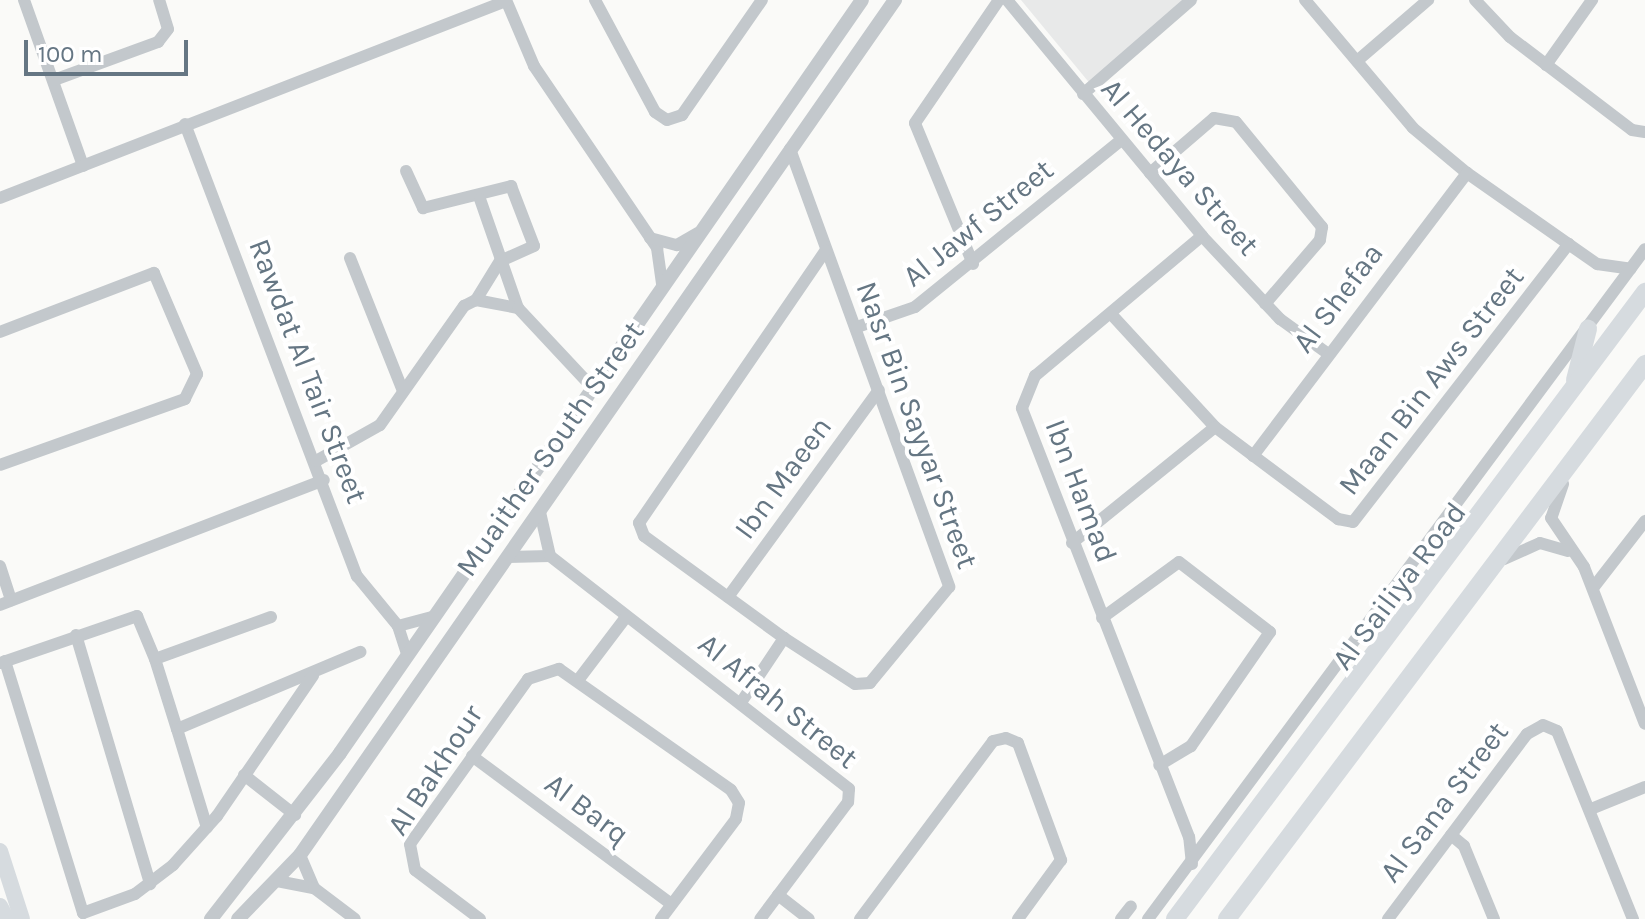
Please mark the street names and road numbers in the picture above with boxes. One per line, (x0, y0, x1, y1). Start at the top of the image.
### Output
street label: Al Hedaya Street (1093, 71, 1267, 263)
street label: Al Jawf Street (896, 151, 1060, 295)
street label: Rawdat Al Tair Street (241, 234, 375, 508)
street label: Al Shefaa (1285, 236, 1391, 360)
street label: Maan Bin Aws Street (1331, 260, 1531, 502)
street label: Nasr Bin Sayyar Street (848, 276, 986, 574)
street label: Muaither South Street (448, 314, 652, 584)
street label: Ibn Maeen (727, 410, 839, 546)
street label: Ibn Hamad (1037, 414, 1125, 568)
street label: Al Sailiya Road (1324, 495, 1474, 677)
street label: Al Afrah Street (691, 626, 865, 776)
street label: Al Bakhour (380, 698, 490, 842)
street label: Al Sana Street (1372, 715, 1516, 889)
street label: Al Barq (538, 766, 636, 852)

